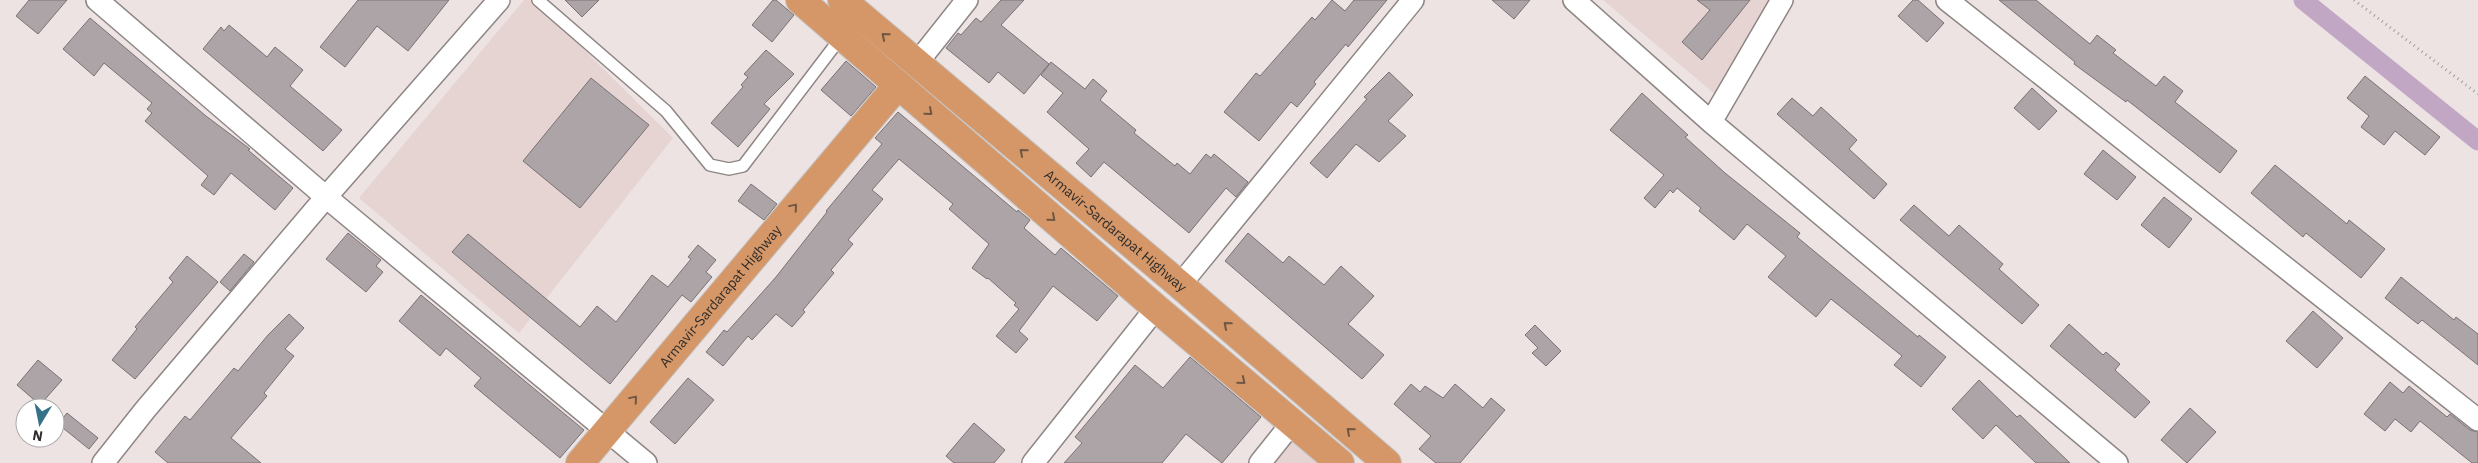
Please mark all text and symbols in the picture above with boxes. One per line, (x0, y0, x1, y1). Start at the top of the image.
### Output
one-way arrow (882, 33, 891, 42)
one-way arrow (924, 106, 933, 115)
one-way arrow (1019, 149, 1028, 158)
street label: Armavir-Sardarapat Highway (1041, 166, 1191, 296)
one-way arrow (789, 204, 798, 213)
one-way arrow (1047, 213, 1056, 222)
street label: Armavir-Sardarapat Highway (655, 221, 785, 371)
one-way arrow (1224, 322, 1233, 331)
one-way arrow (1237, 375, 1246, 384)
one-way arrow (628, 395, 637, 404)
north arrow (15, 398, 65, 448)
text: N (31, 426, 44, 446)
one-way arrow (1347, 428, 1356, 437)

